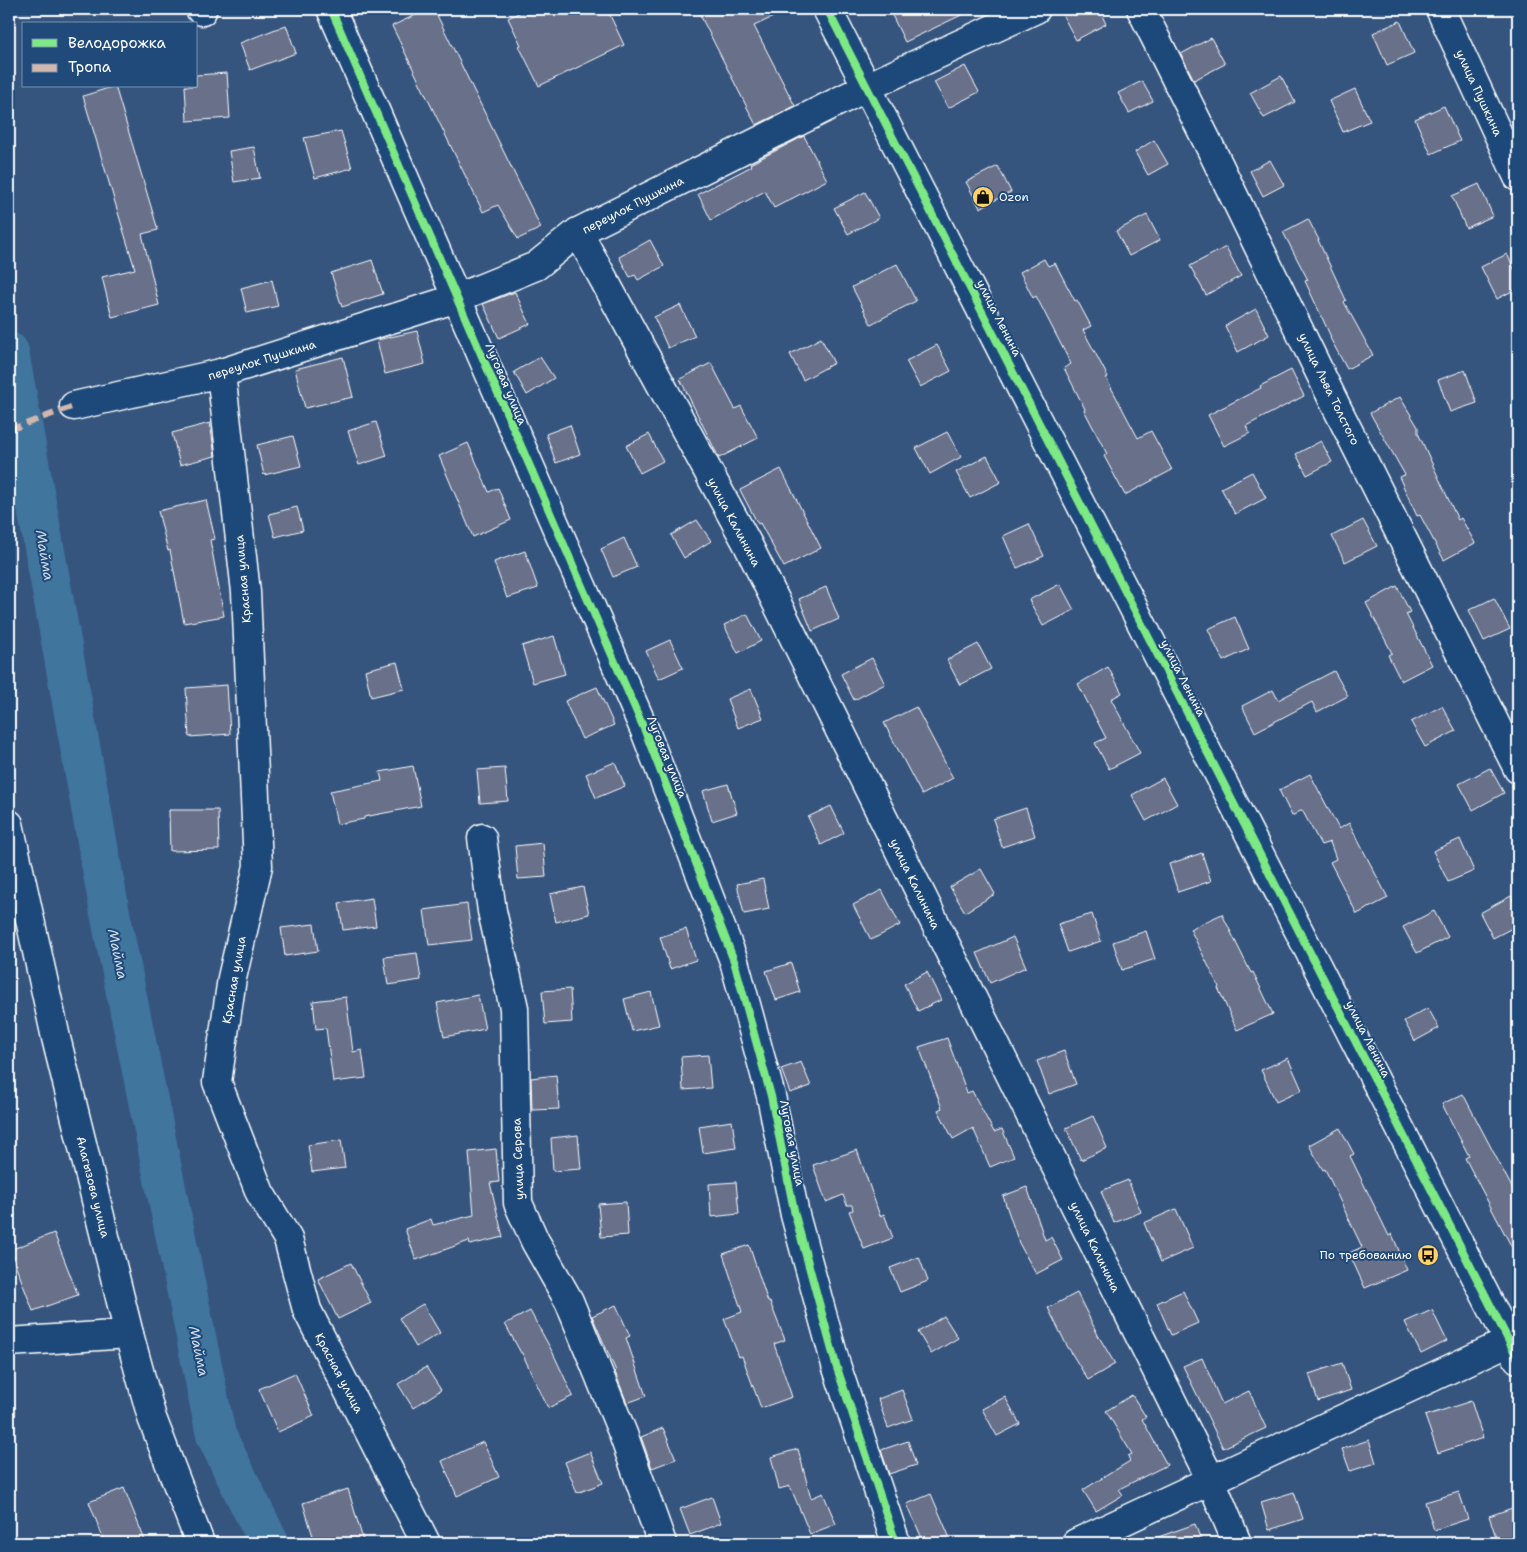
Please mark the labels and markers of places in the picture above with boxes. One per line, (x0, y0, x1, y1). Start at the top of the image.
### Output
shop icon: Ozon (971, 185, 995, 209)
place label: Ozon (999, 189, 1029, 205)
bus stop icon: По требованию (1416, 1243, 1440, 1267)
place label: По требованию (1320, 1247, 1412, 1263)

